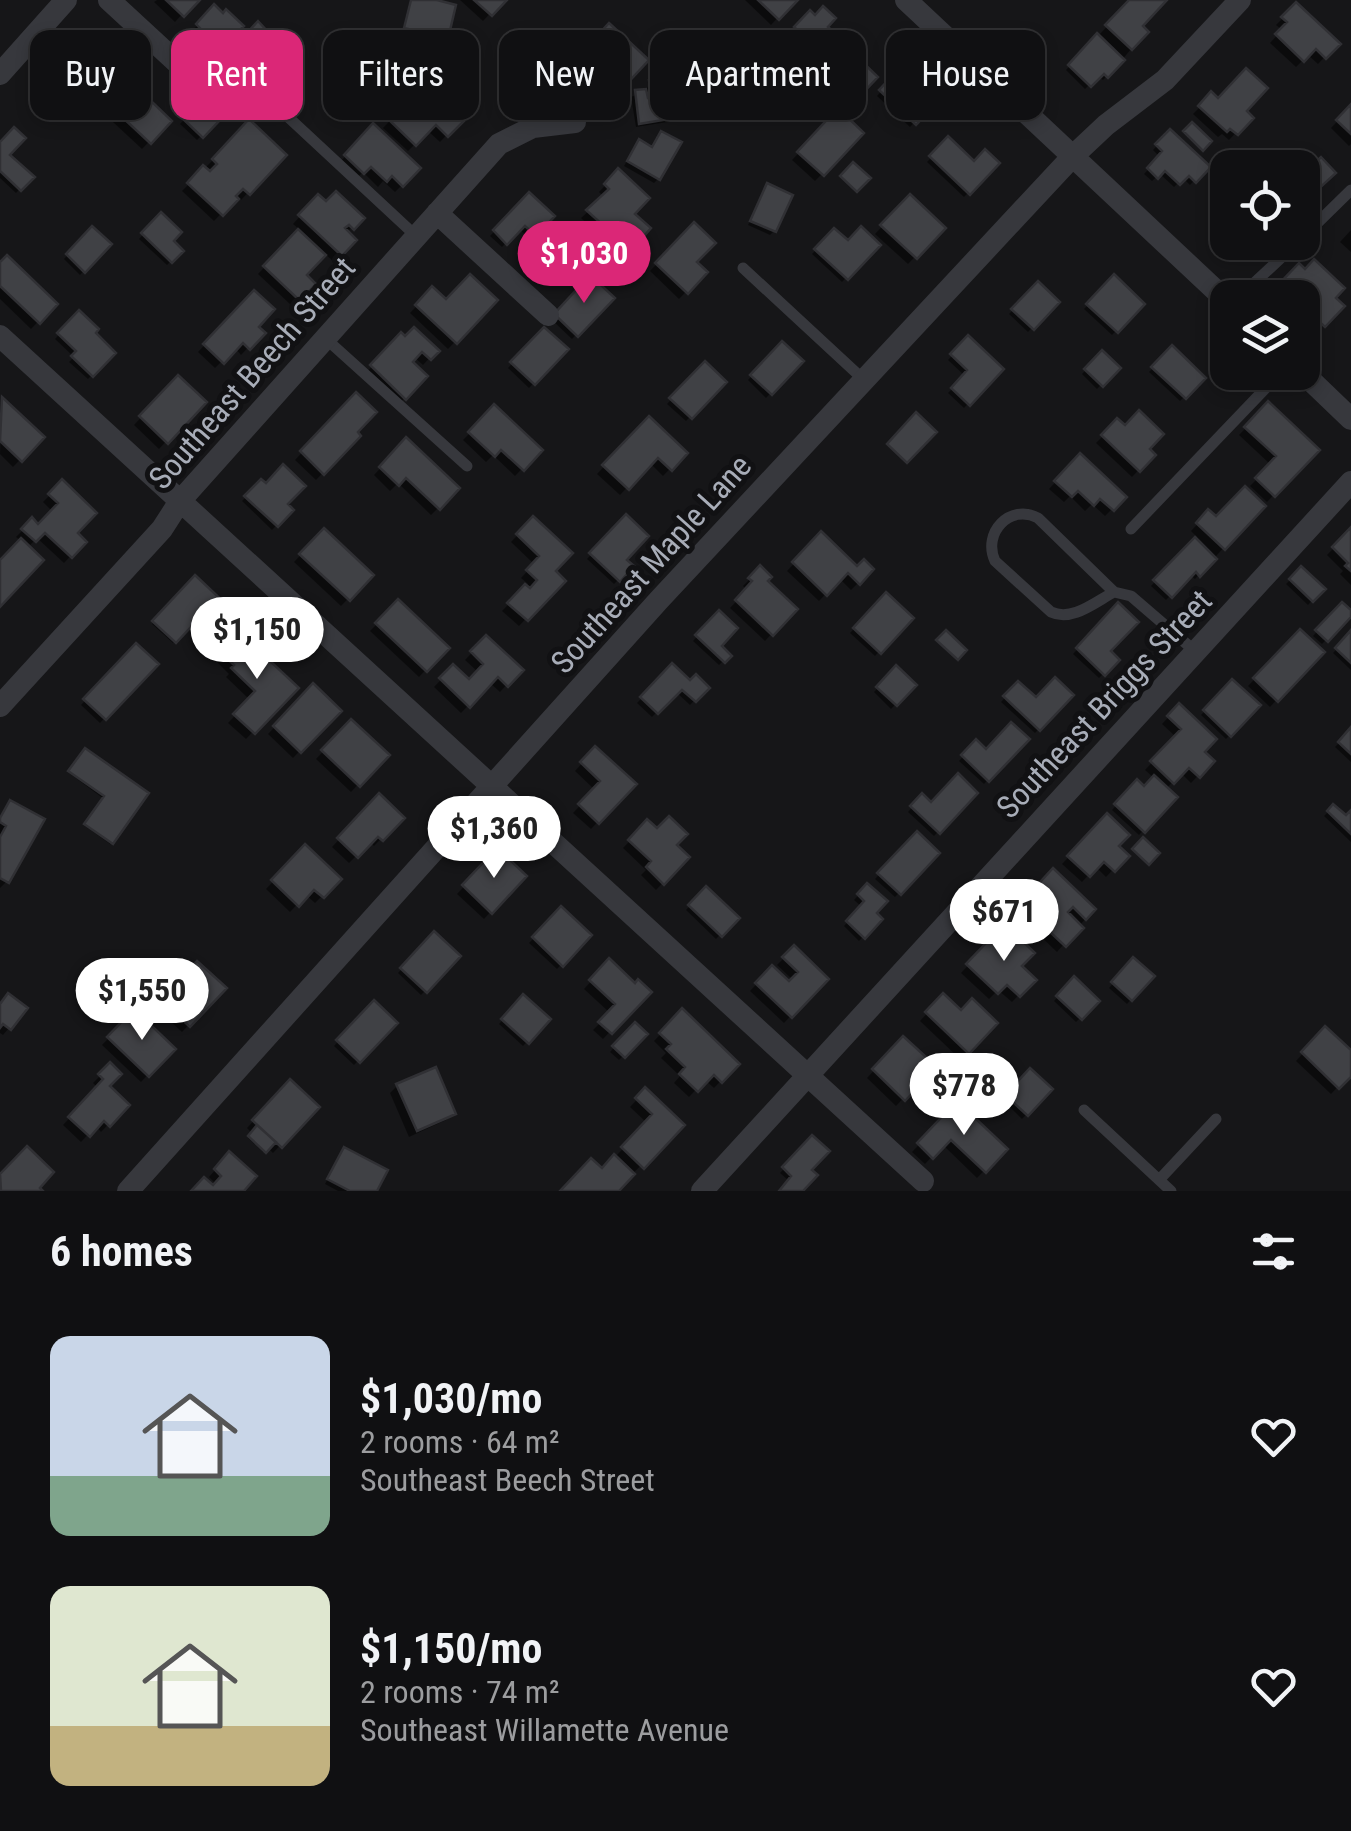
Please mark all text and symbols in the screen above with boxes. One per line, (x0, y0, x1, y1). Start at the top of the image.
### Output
chip: Buy (30, 30, 151, 120)
chip: Rent (171, 30, 303, 120)
chip: Filters (323, 30, 479, 120)
chip: New (499, 30, 630, 120)
chip: Apartment (650, 30, 866, 120)
chip: House (886, 30, 1045, 120)
map controls (1210, 150, 1320, 390)
button: locate (1210, 150, 1320, 260)
pin: $1,030 (503, 221, 665, 306)
text: $1,030 (540, 234, 628, 272)
street label: Southeast Beech Street (141, 249, 363, 497)
button: layers (1210, 280, 1320, 390)
street label: Southeast Maple Lane (543, 447, 759, 681)
street label: Southeast Briggs Street (989, 582, 1219, 826)
pin: $1,150 (176, 597, 338, 682)
text: $1,150 (213, 610, 301, 648)
pin: $1,360 (413, 796, 575, 881)
text: $1,360 (450, 809, 538, 847)
pin: $671 (945, 879, 1063, 964)
text: $671 (972, 892, 1036, 930)
pin: $1,550 (61, 958, 223, 1043)
text: $1,550 (98, 971, 186, 1009)
pin: $778 (905, 1053, 1023, 1138)
text: $778 (932, 1066, 996, 1104)
icon: filters (1246, 1224, 1301, 1279)
text: 6 homes (50, 1227, 193, 1276)
text: $1,030/mo (360, 1374, 542, 1423)
icon: home (130, 1376, 250, 1496)
icon: heart (1246, 1409, 1301, 1464)
text: 2 rooms · 64 m² (360, 1423, 559, 1461)
text: Southeast Beech Street (360, 1461, 655, 1499)
text: $1,150/mo (360, 1624, 542, 1673)
icon: home (130, 1626, 250, 1746)
icon: heart (1246, 1659, 1301, 1714)
text: 2 rooms · 74 m² (360, 1673, 559, 1711)
text: Southeast Willamette Avenue (360, 1711, 729, 1749)

